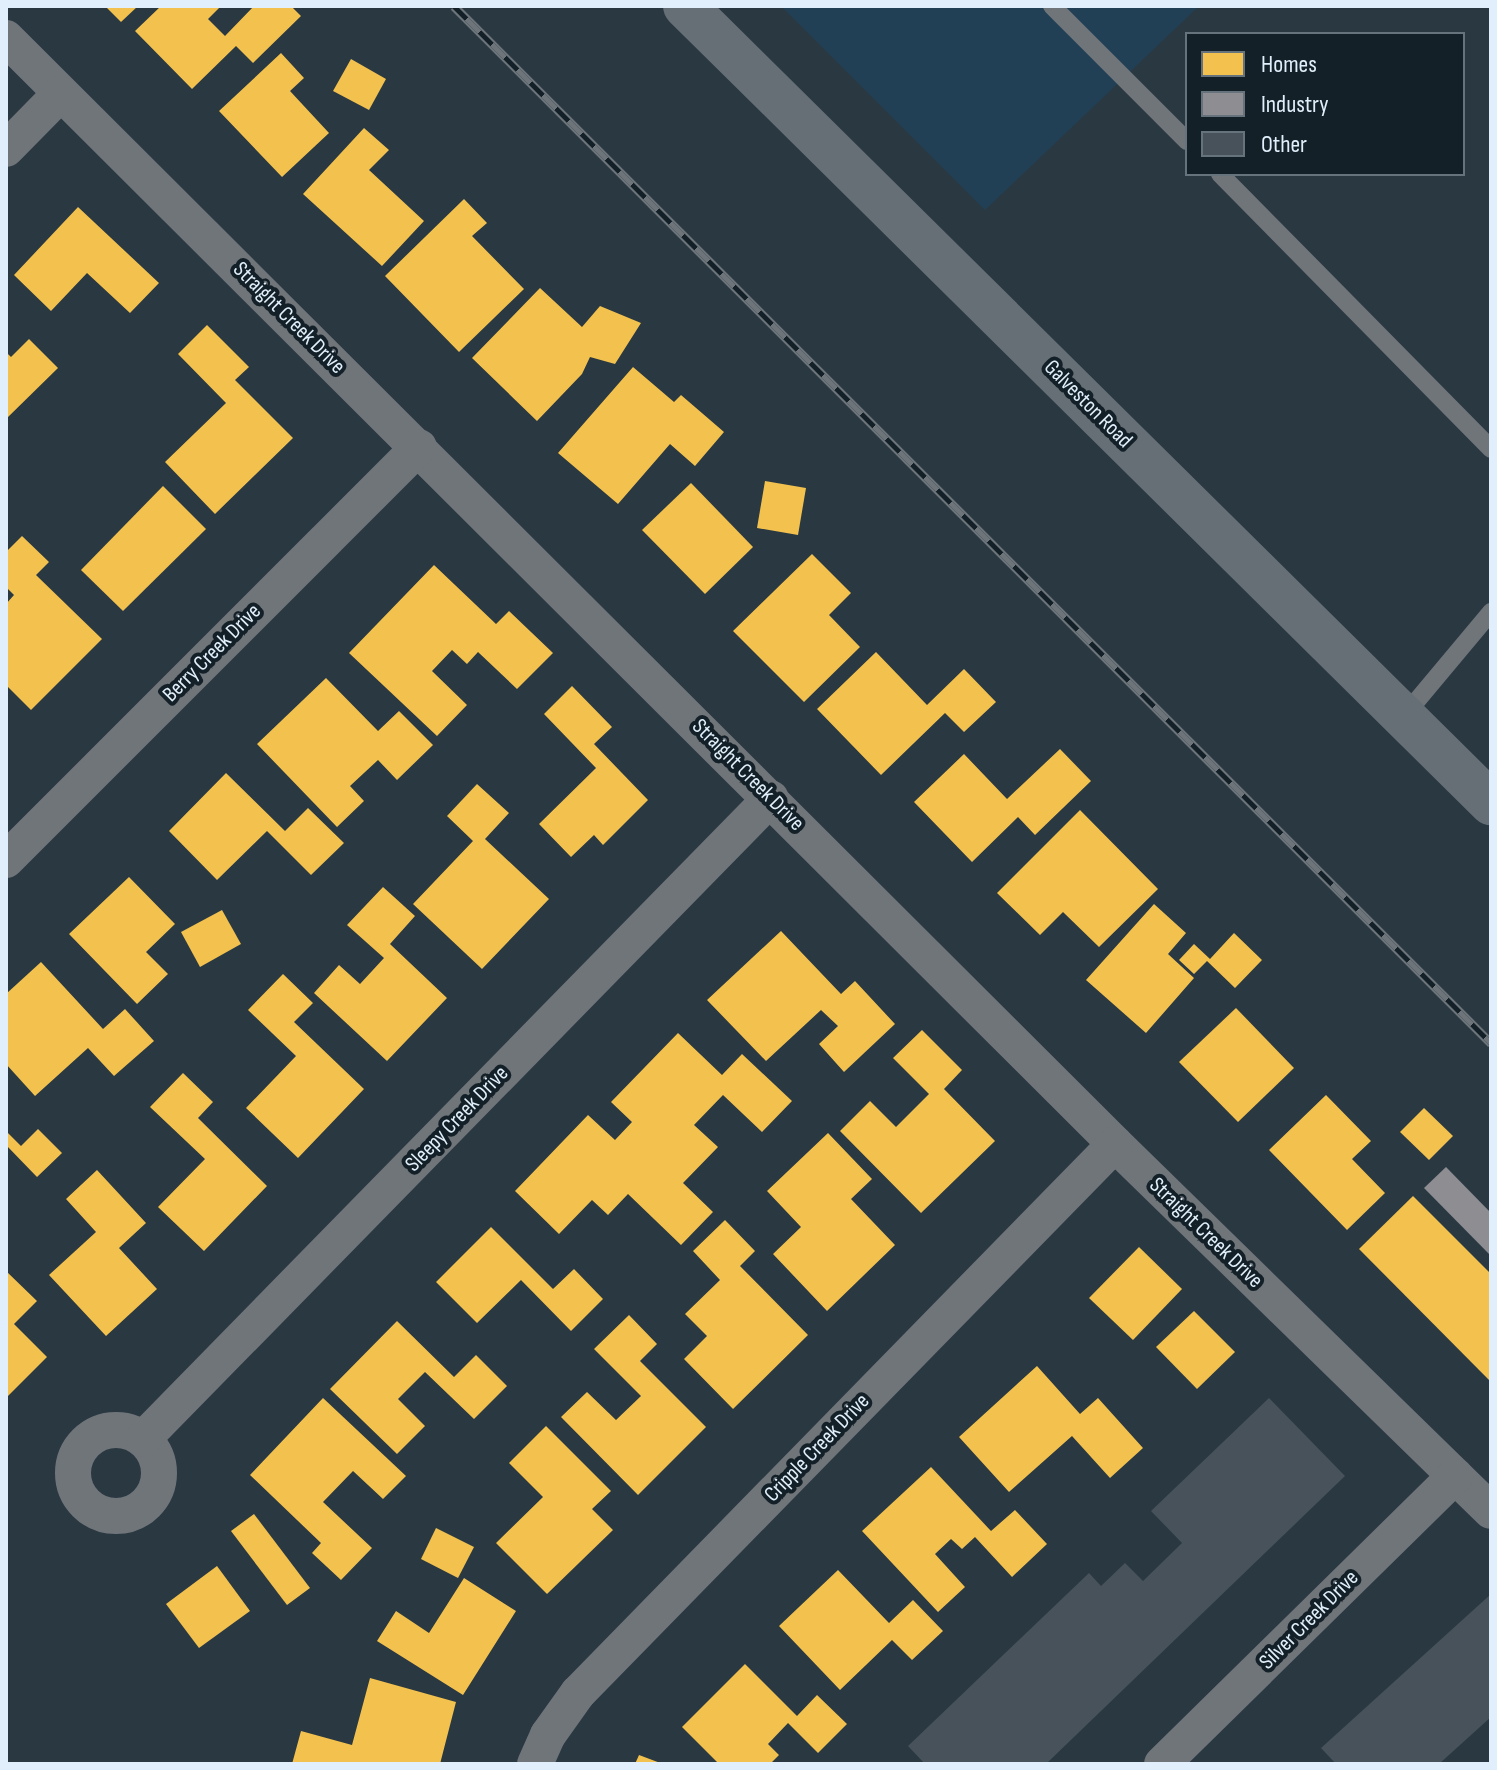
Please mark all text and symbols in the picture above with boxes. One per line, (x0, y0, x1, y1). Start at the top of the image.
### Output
legend (1185, 32, 1465, 176)
text: Homes (1261, 50, 1317, 79)
text: Industry (1261, 90, 1328, 119)
text: Other (1261, 130, 1307, 159)
street label: Straight Creek Drive (227, 256, 351, 380)
street label: Galveston Road (1038, 354, 1138, 454)
street label: Berry Creek Drive (157, 598, 267, 708)
street label: Straight Creek Drive (686, 713, 810, 837)
street label: Sleepy Creek Drive (400, 1061, 514, 1177)
street label: Straight Creek Drive (1144, 1172, 1268, 1294)
street label: Cripple Creek Drive (759, 1388, 875, 1508)
street label: Silver Creek Drive (1254, 1565, 1364, 1675)

